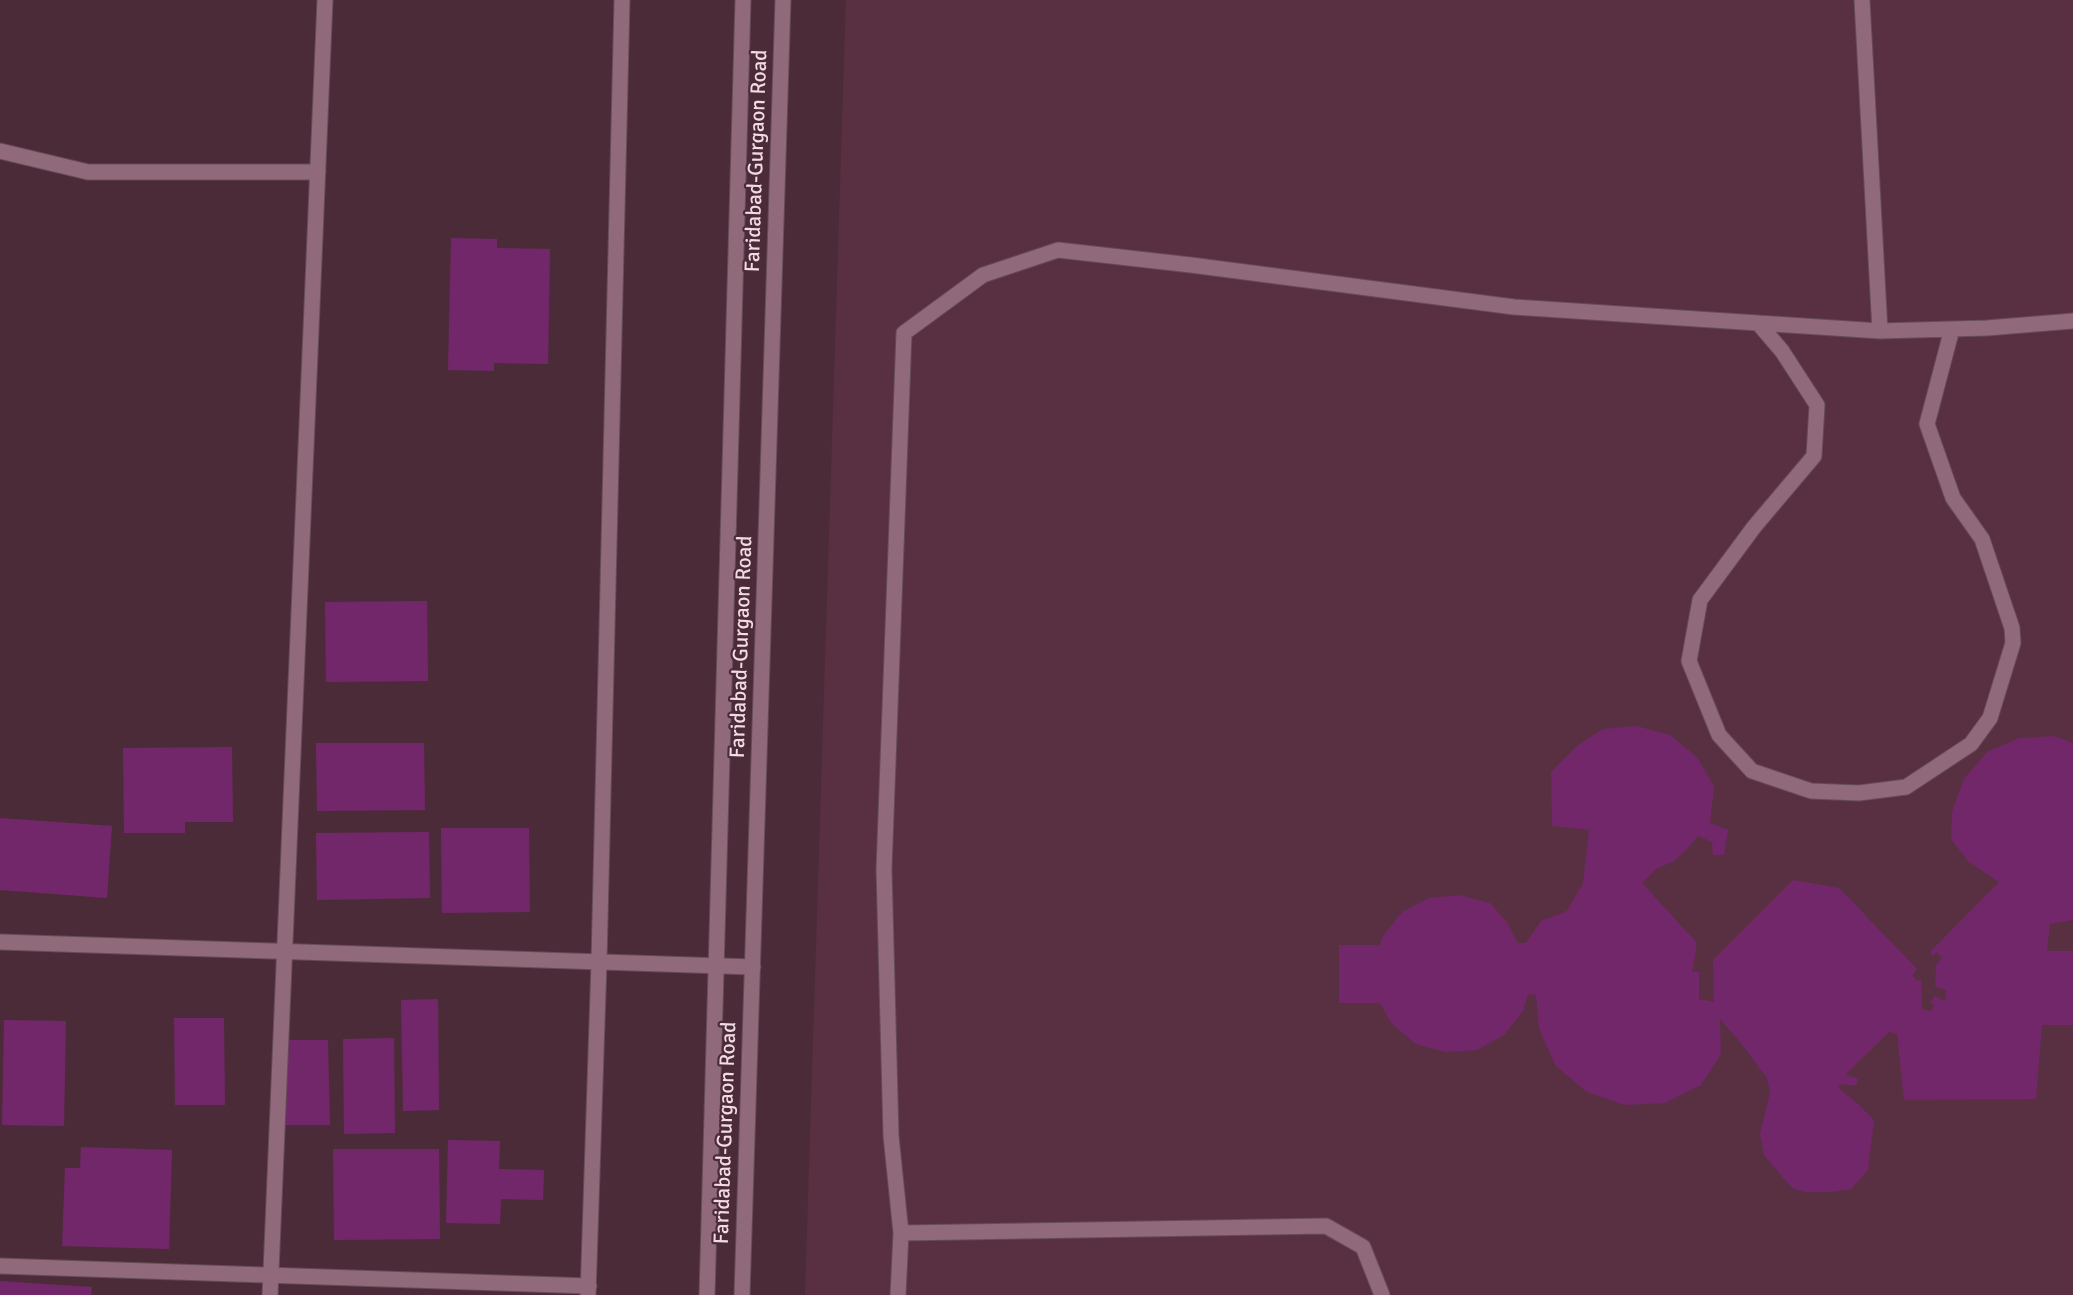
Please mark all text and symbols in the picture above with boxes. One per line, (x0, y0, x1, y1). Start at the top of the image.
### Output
street label: Faridabad-Gurgaon Road (741, 49, 773, 273)
street label: Faridabad-Gurgaon Road (726, 535, 758, 759)
street label: Faridabad-Gurgaon Road (710, 1021, 742, 1245)

